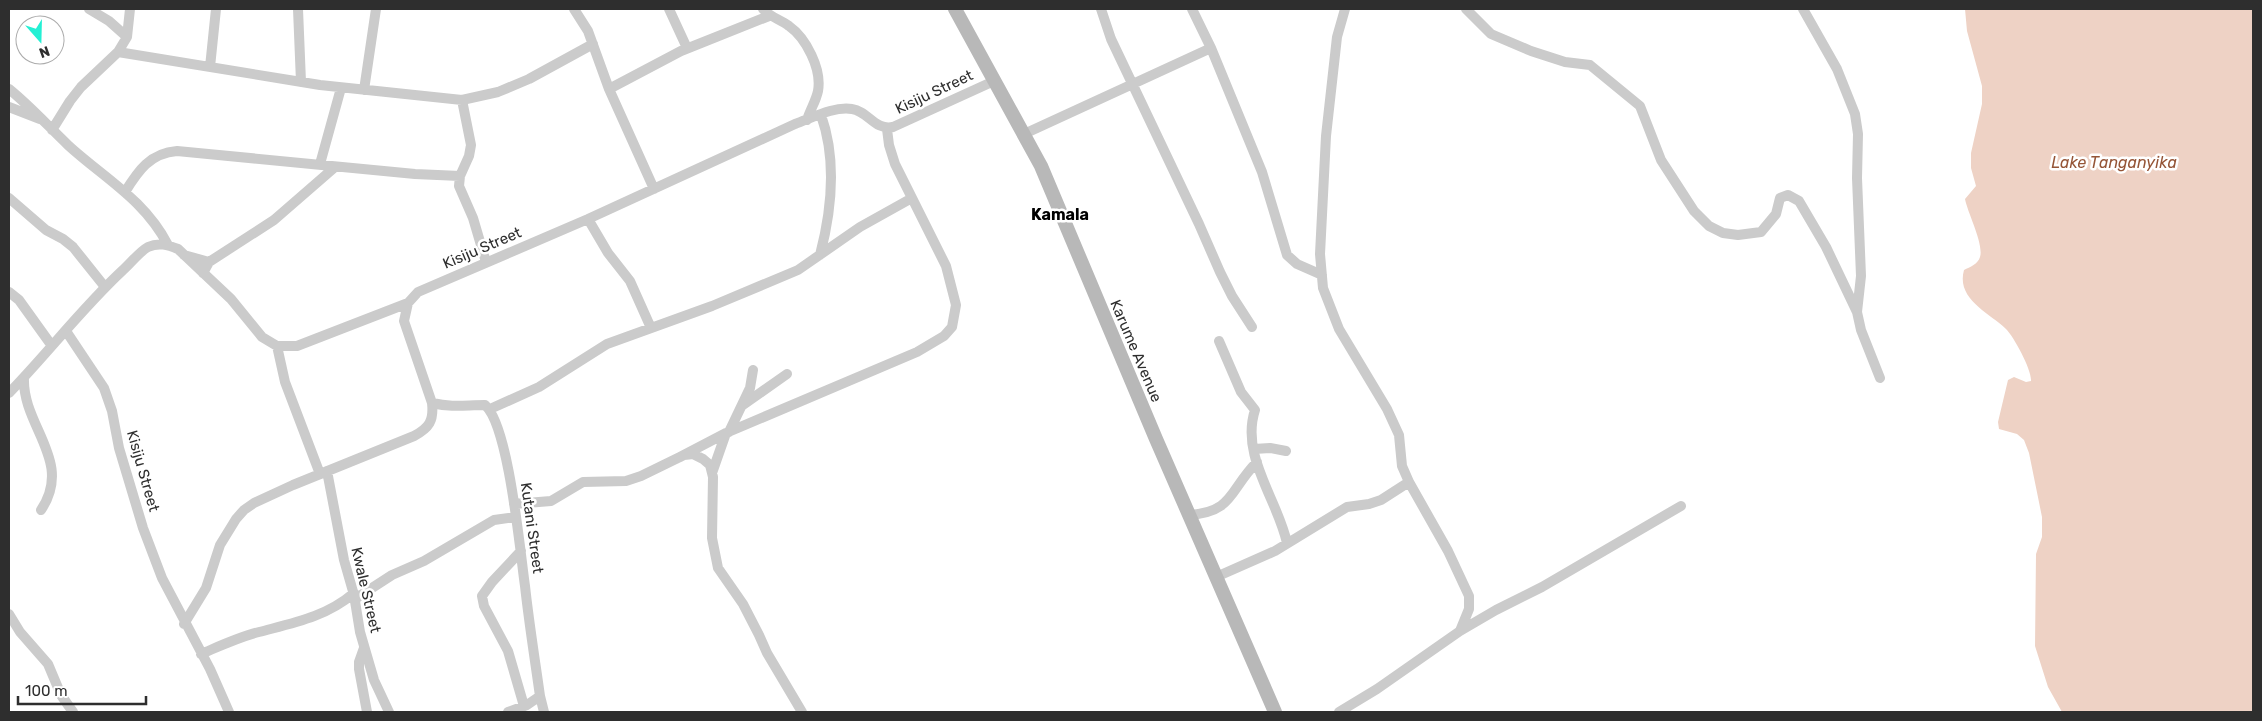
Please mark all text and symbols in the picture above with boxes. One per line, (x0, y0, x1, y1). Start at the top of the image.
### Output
north arrow (15, 15, 65, 65)
text: N (37, 42, 52, 61)
street label: Kisiju Street (892, 66, 976, 118)
water label: Lake Tanganyika (2051, 153, 2177, 172)
district label: Kamala (1031, 205, 1089, 224)
street label: Kisiju Street (440, 223, 524, 273)
street label: Karume Avenue (1106, 297, 1166, 405)
street label: Kisiju Street (123, 428, 163, 514)
street label: Kutani Street (517, 481, 547, 575)
street label: Kwale Street (347, 545, 385, 635)
scale bar (18, 674, 145, 706)
text: 100 m (25, 682, 67, 700)

